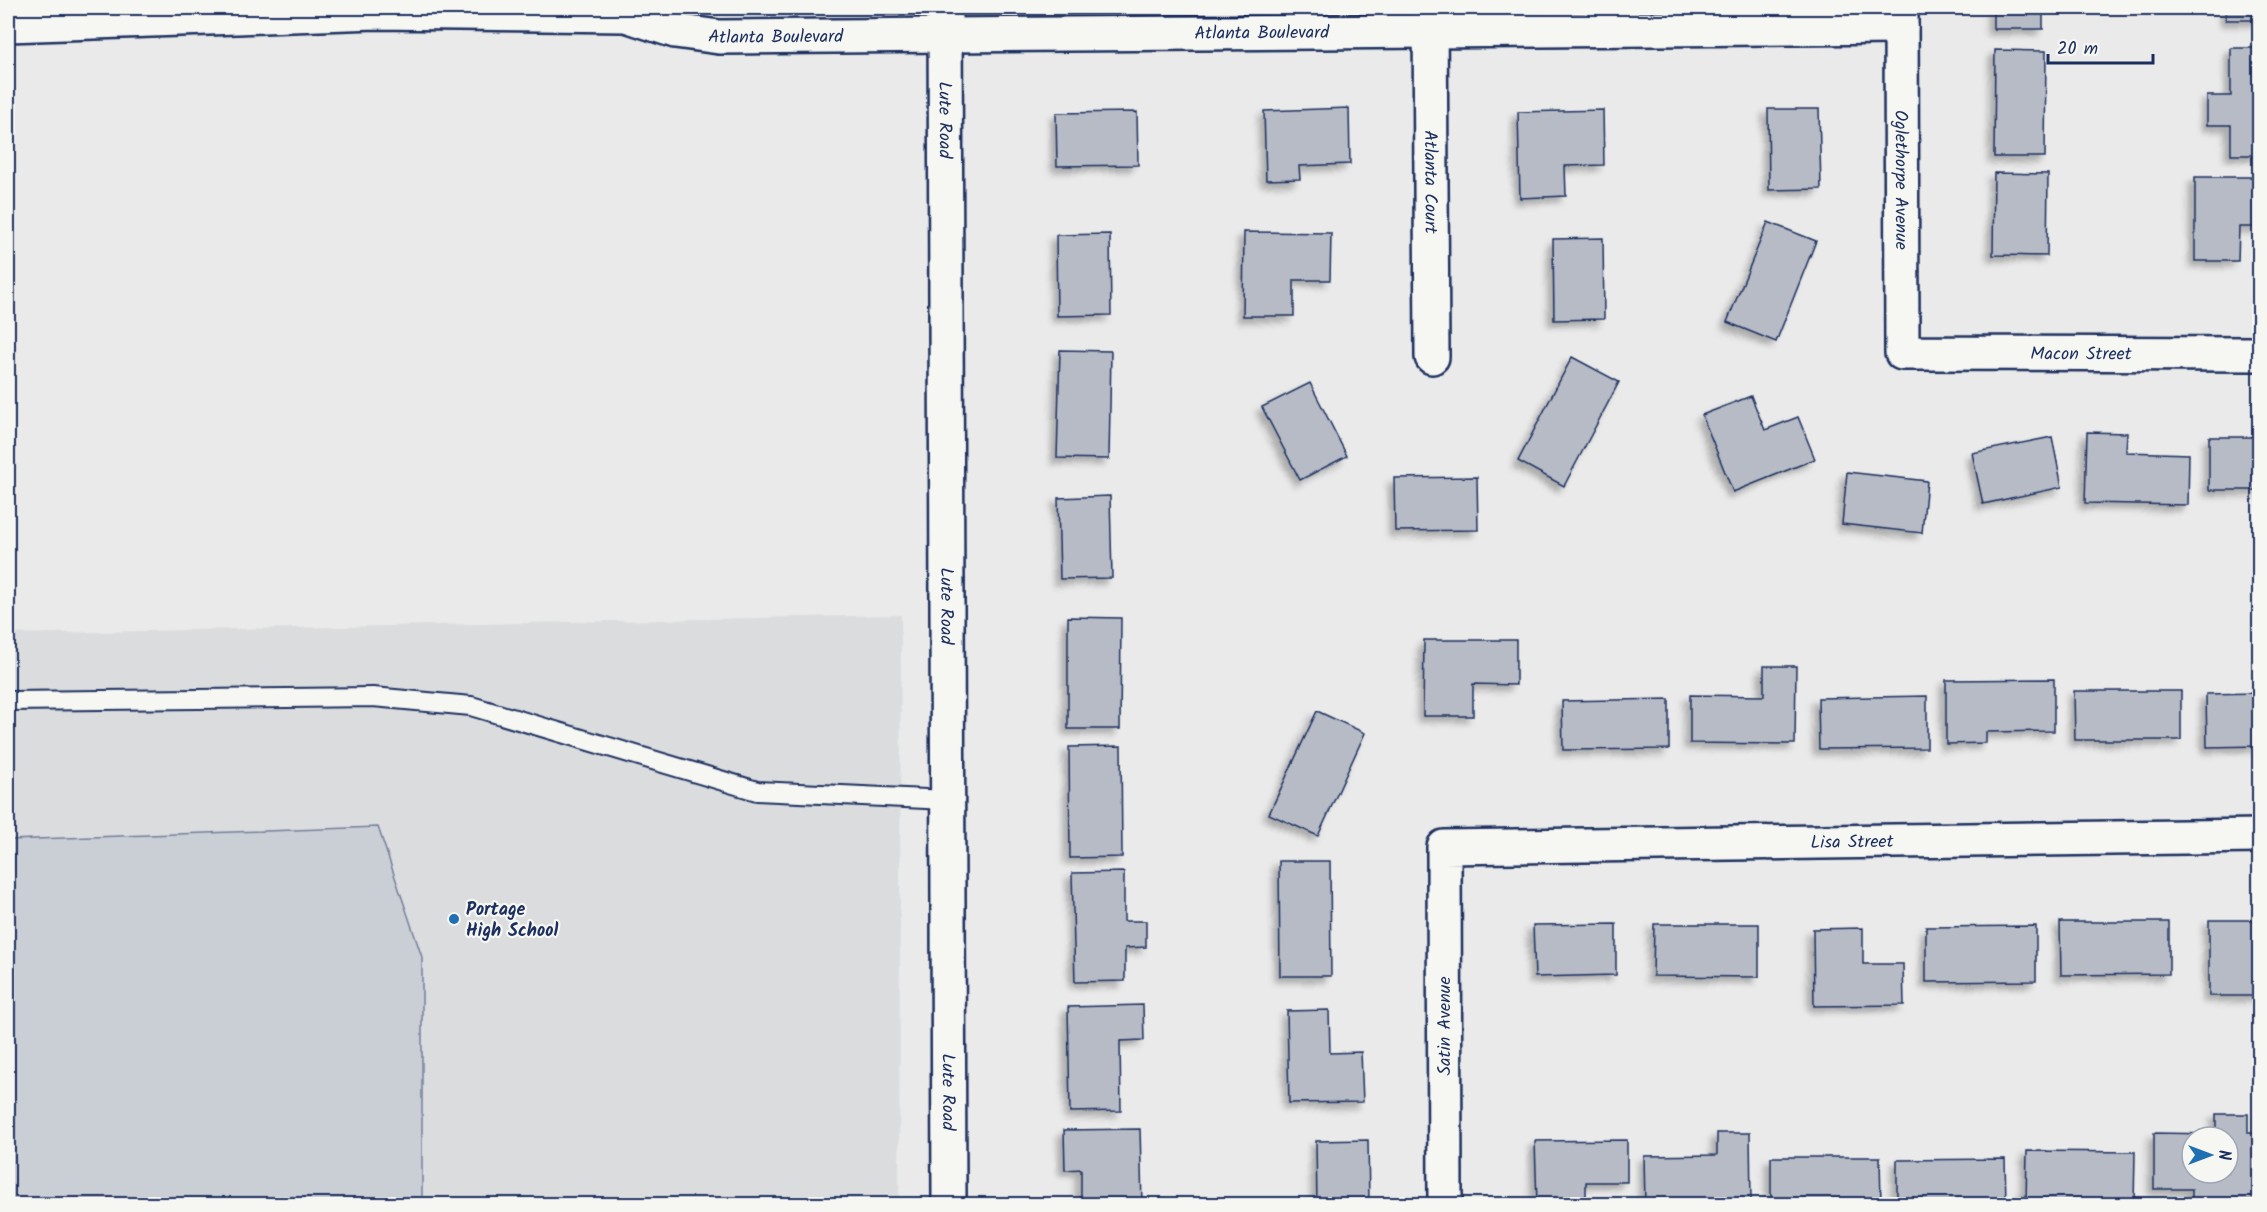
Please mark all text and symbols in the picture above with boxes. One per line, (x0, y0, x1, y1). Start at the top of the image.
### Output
street label: Atlanta Boulevard (1194, 19, 1330, 49)
street label: Atlanta Boulevard (706, 23, 844, 53)
scale bar (2048, 27, 2153, 65)
text: 20 m (2057, 35, 2098, 64)
street label: Lute Road (929, 82, 959, 160)
street label: Oglethorpe Avenue (1885, 110, 1915, 250)
street label: Atlanta Court (1415, 130, 1444, 235)
street label: Macon Street (2030, 340, 2133, 370)
street label: Lute Road (931, 568, 960, 646)
street label: Lisa Street (1810, 828, 1895, 858)
place label: Portage High School (466, 896, 558, 946)
marker: Portage High School (447, 912, 461, 926)
street label: Satin Avenue (1431, 976, 1460, 1076)
street label: Lute Road (932, 1053, 962, 1132)
north arrow (2180, 1125, 2240, 1185)
text: N (2211, 1150, 2236, 1160)

